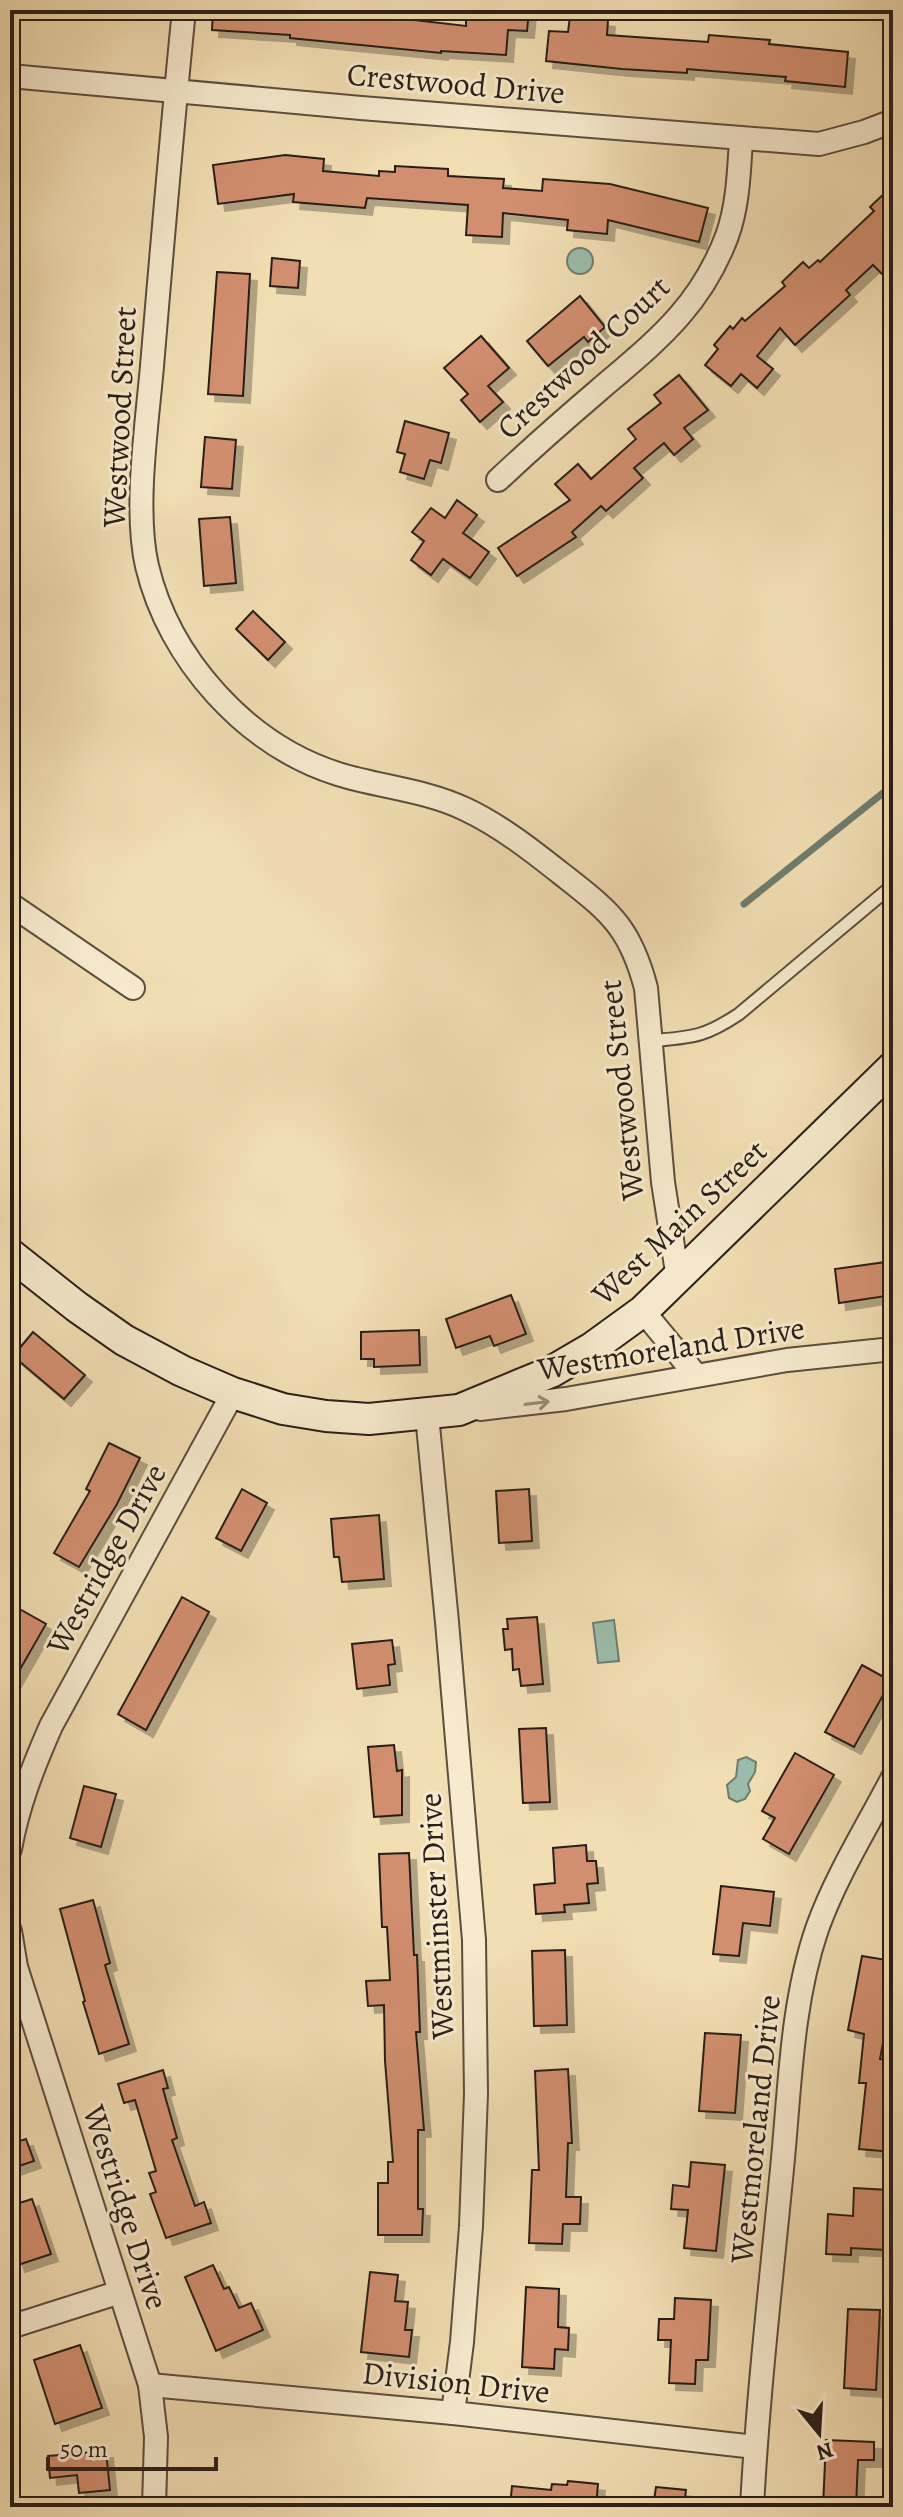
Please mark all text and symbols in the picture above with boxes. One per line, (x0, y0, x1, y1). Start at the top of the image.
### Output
street label: Crestwood Drive (345, 52, 567, 114)
street label: Crestwood Court (487, 265, 679, 449)
street label: Westwood Street (91, 305, 147, 530)
street label: Westwood Street (588, 978, 655, 1203)
street label: West Main Street (581, 1129, 776, 1315)
street label: Westmoreland Drive (533, 1305, 808, 1391)
one-way arrow (523, 1395, 550, 1410)
street label: Westridge Drive (35, 1456, 177, 1663)
street label: Westminster Drive (408, 1792, 464, 2041)
street label: Westmoreland Drive (719, 1993, 791, 2266)
street label: Westridge Drive (72, 2098, 180, 2315)
street label: Division Drive (360, 2350, 552, 2414)
north arrow (779, 2393, 859, 2473)
scale bar (48, 2421, 216, 2471)
text: 50 m (60, 2433, 108, 2465)
text: N (813, 2434, 837, 2468)

